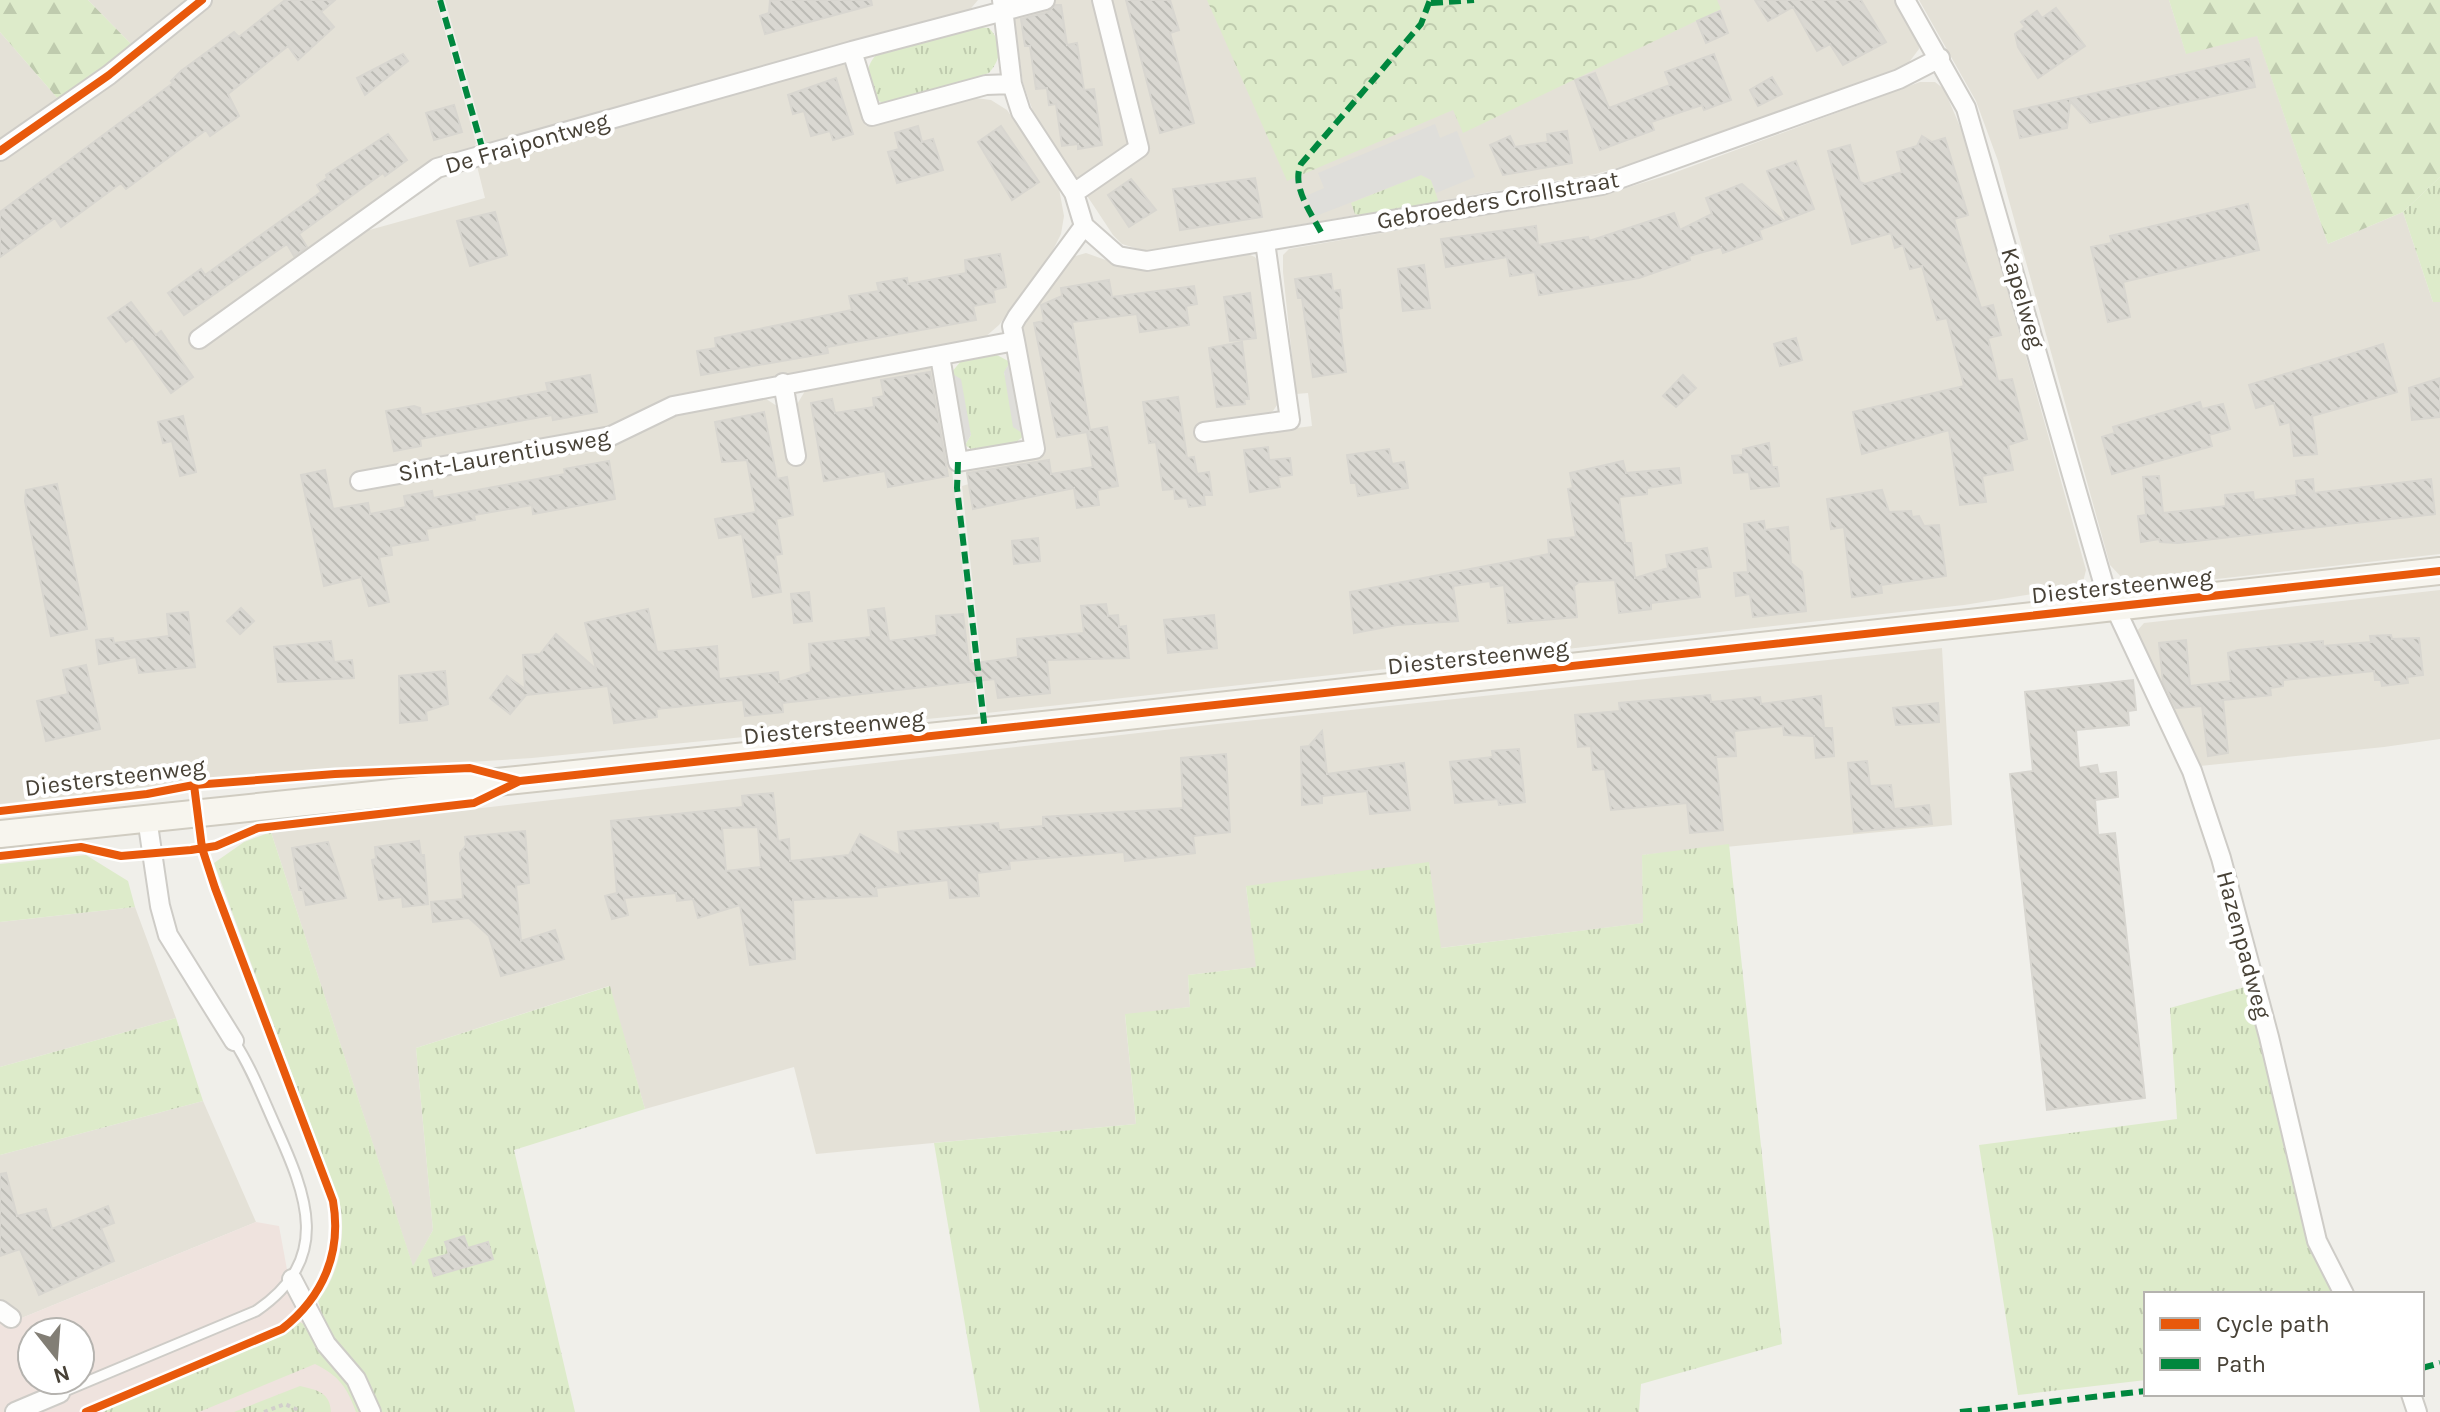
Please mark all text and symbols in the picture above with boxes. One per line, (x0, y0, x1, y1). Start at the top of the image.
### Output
street label: De Fraipontweg (442, 106, 613, 180)
street label: Gebroeders Crollstraat (1375, 165, 1621, 235)
street label: Kapelweg (1995, 244, 2051, 352)
street label: Sint-Laurentiusweg (396, 423, 613, 487)
street label: Diestersteenweg (2030, 563, 2214, 609)
street label: Diestersteenweg (1386, 634, 1570, 680)
street label: Diestersteenweg (742, 704, 926, 750)
street label: Diestersteenweg (23, 752, 207, 802)
street label: Hazenpadweg (2211, 868, 2277, 1023)
legend (2144, 1292, 2424, 1396)
text: Cycle path (2216, 1310, 2330, 1338)
north arrow (16, 1316, 96, 1396)
text: Path (2216, 1350, 2266, 1378)
text: N (50, 1359, 73, 1389)

